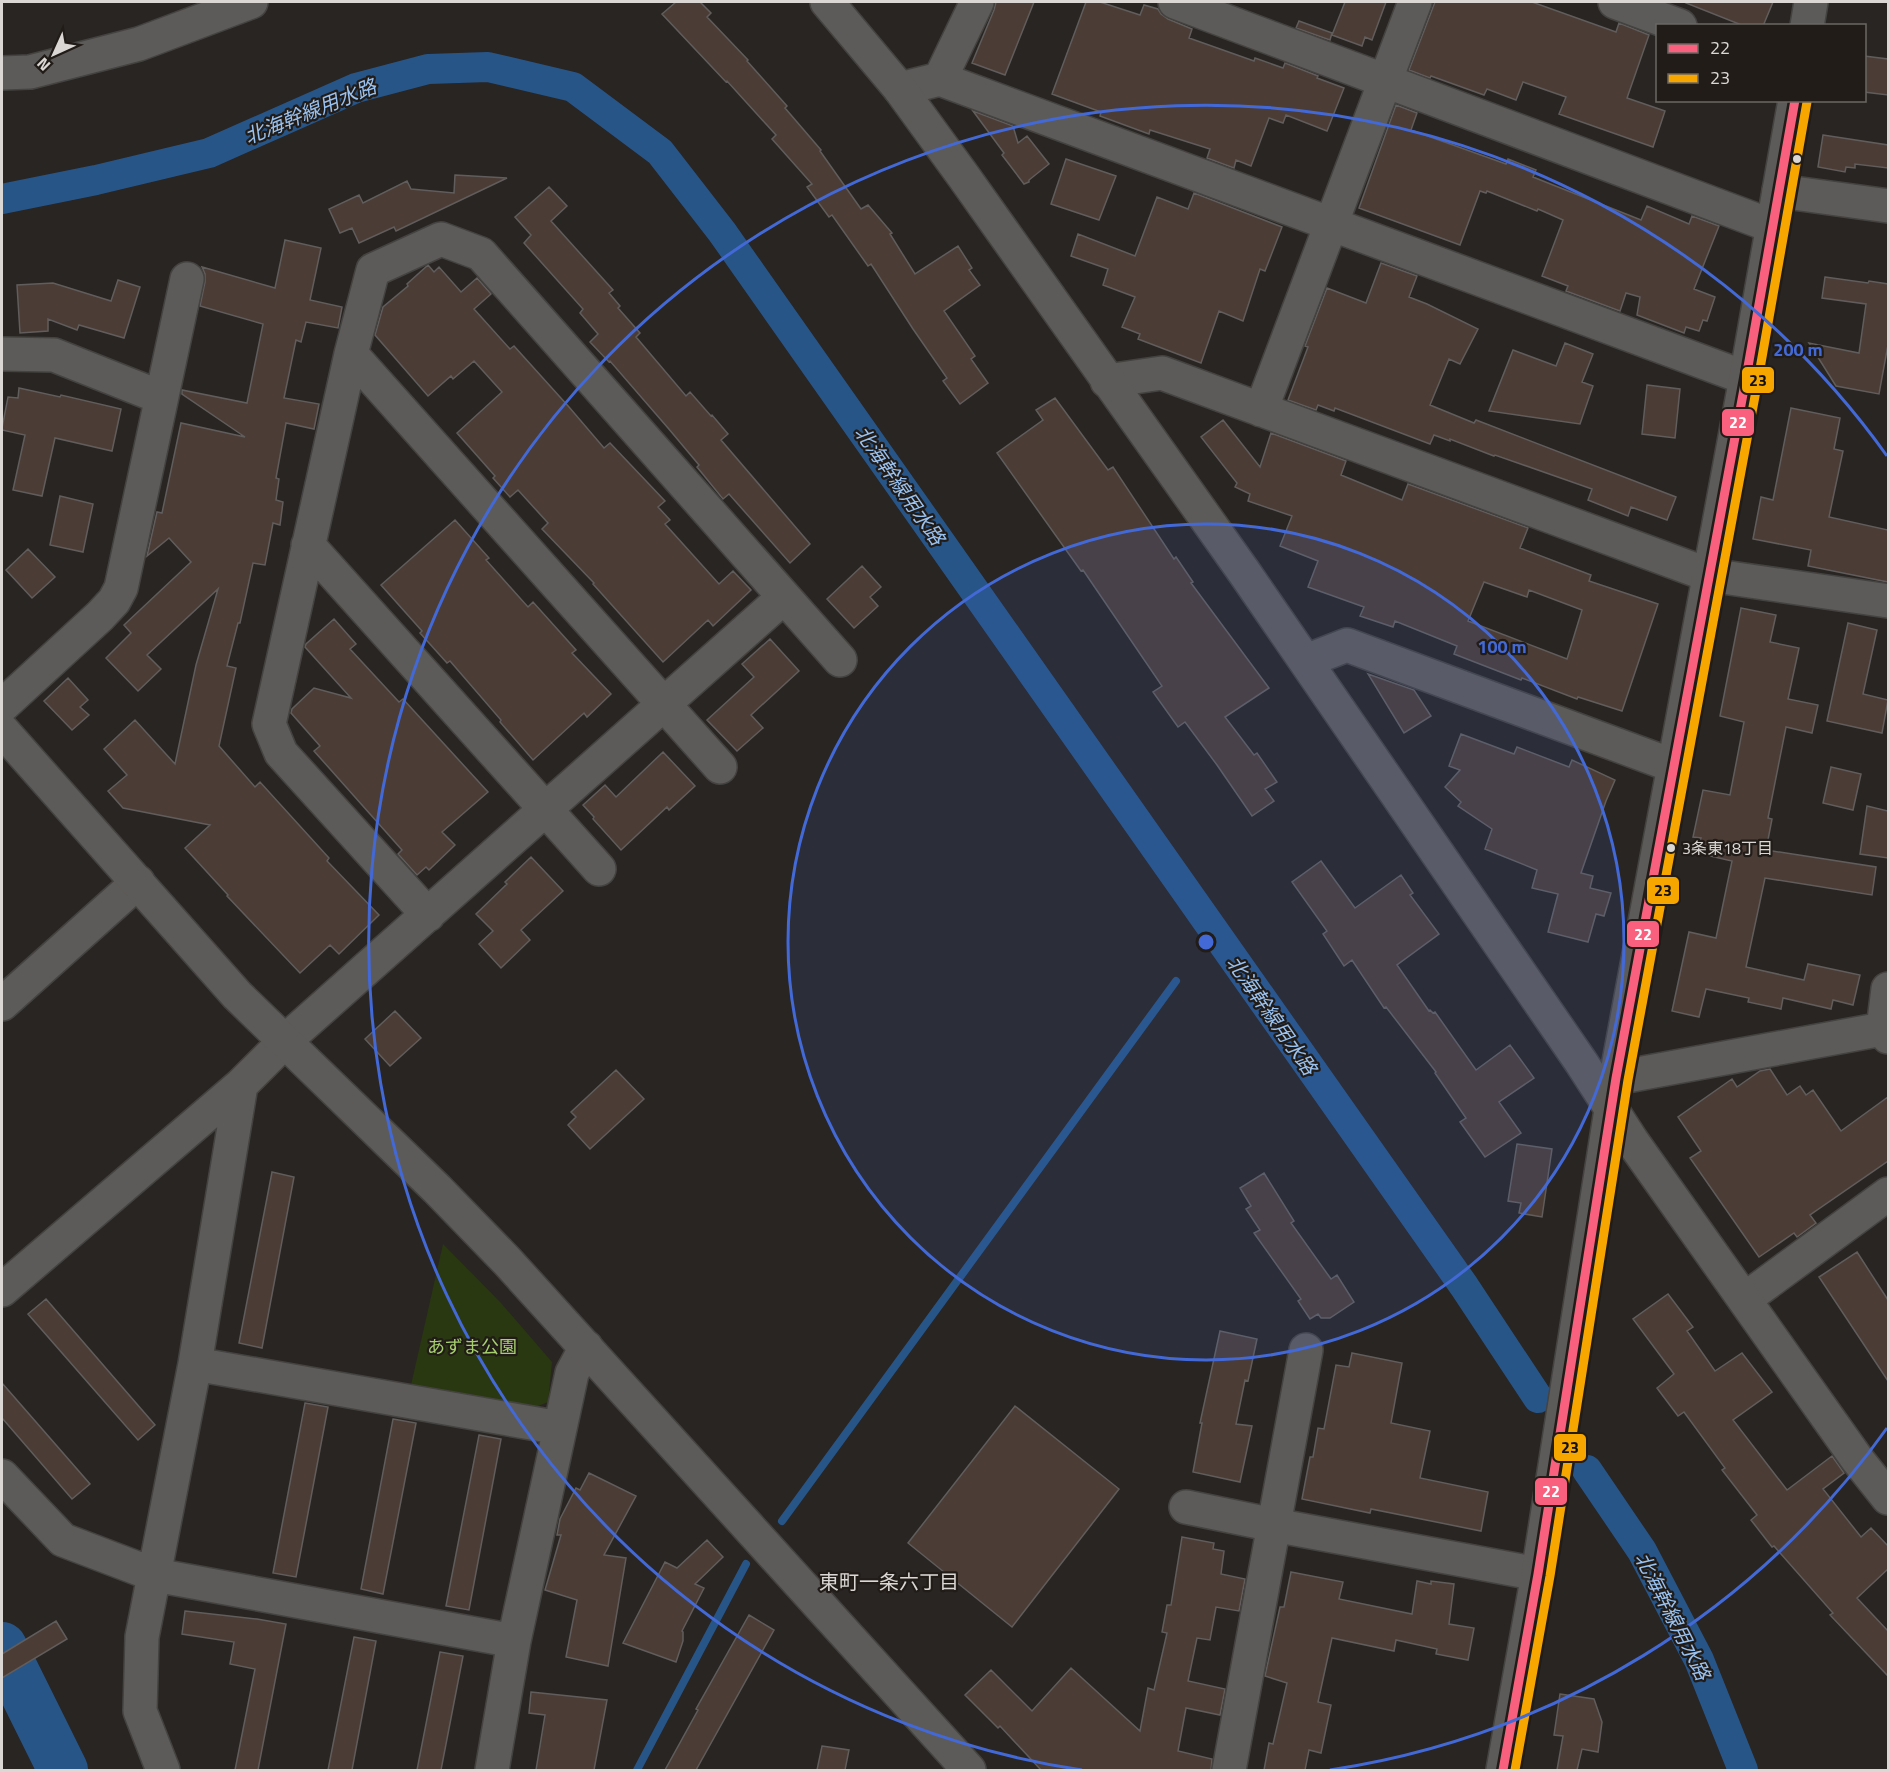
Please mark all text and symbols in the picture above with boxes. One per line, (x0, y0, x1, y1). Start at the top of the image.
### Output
north arrow (24, 24, 84, 84)
legend (1656, 24, 1866, 102)
text: 22 (1710, 34, 1730, 61)
text: N (31, 52, 56, 77)
text: 23 (1710, 64, 1730, 91)
water label: 北海幹線用水路 (239, 70, 383, 152)
unlabelled marker (1791, 153, 1803, 165)
text: 200 m (1773, 336, 1823, 363)
line badge: 23 (1741, 366, 1775, 394)
text: 23 (1749, 368, 1767, 392)
line badge: 22 (1721, 408, 1755, 437)
text: 22 (1729, 410, 1747, 434)
water label: 北海幹線用水路 (847, 419, 954, 553)
text: 100 m (1477, 633, 1527, 660)
place label: 3条東18丁目 (1682, 836, 1773, 860)
marker: 3条東18丁目 (1665, 842, 1677, 854)
line badge: 23 (1646, 876, 1680, 905)
text: 23 (1654, 878, 1672, 902)
line badge: 22 (1626, 920, 1660, 948)
text: 22 (1634, 922, 1652, 946)
centre of rings (1196, 932, 1216, 952)
water label: 北海幹線用水路 (1219, 949, 1326, 1083)
park label: あずま公園 (427, 1333, 517, 1360)
line badge: 23 (1553, 1433, 1587, 1462)
text: 23 (1561, 1435, 1579, 1459)
line badge: 22 (1534, 1477, 1568, 1506)
text: 22 (1542, 1479, 1560, 1503)
water label: 北海幹線用水路 (1627, 1547, 1719, 1687)
district label: 東町一条六丁目 (819, 1566, 959, 1597)

